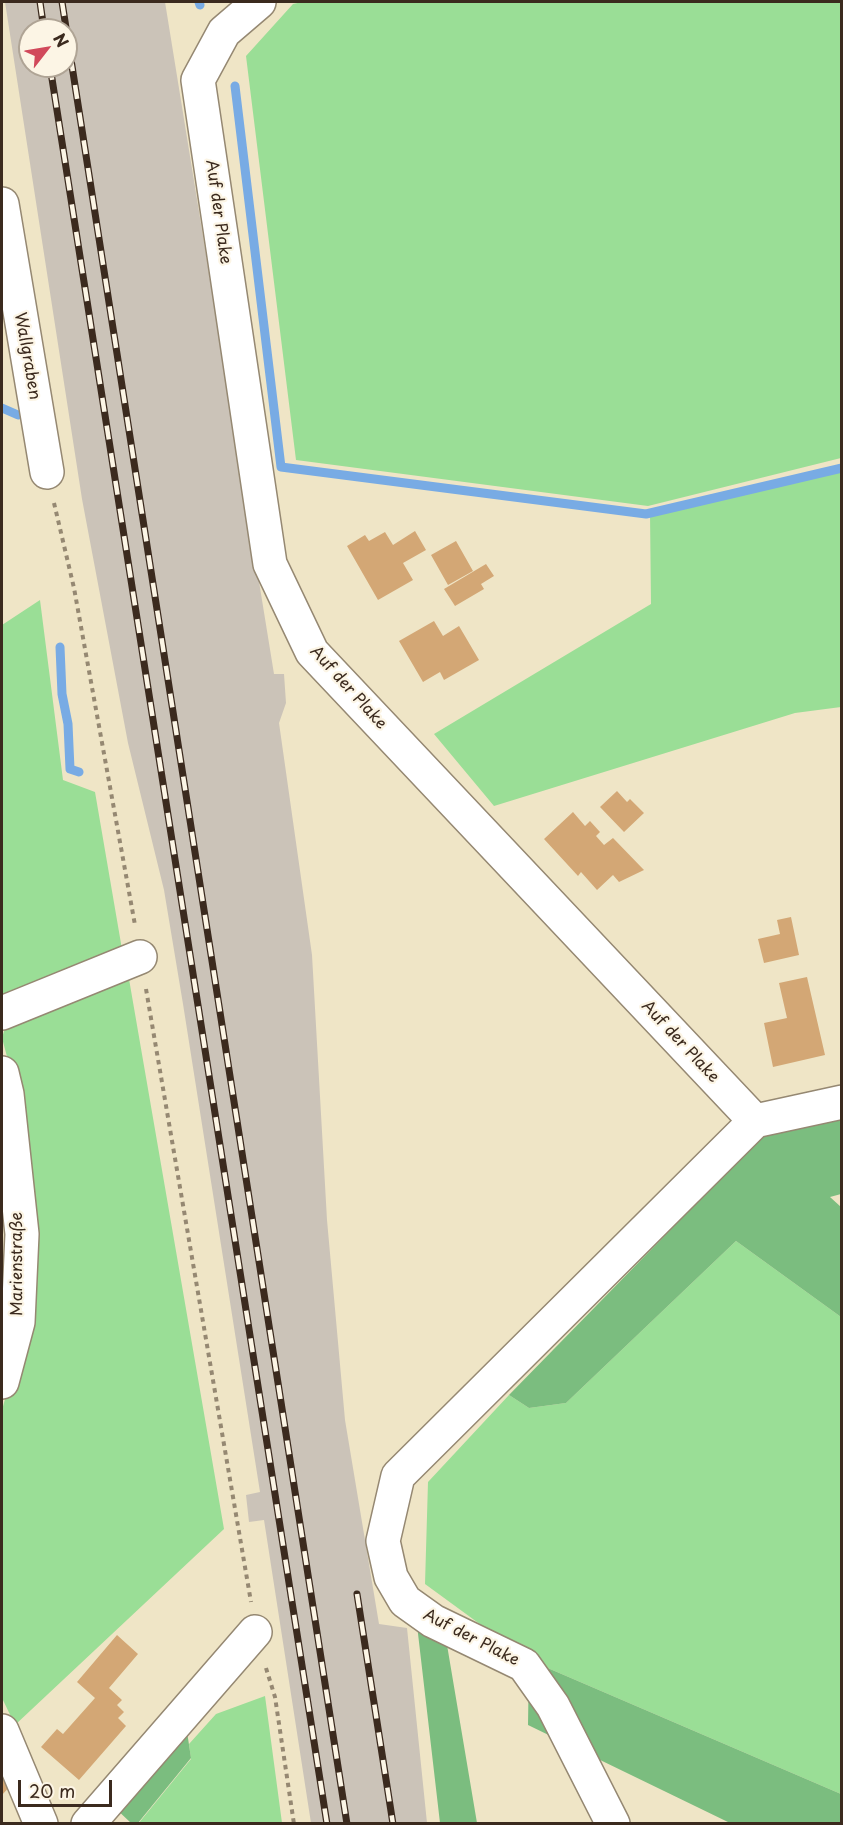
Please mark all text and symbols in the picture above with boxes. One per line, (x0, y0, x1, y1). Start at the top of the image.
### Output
north arrow (18, 18, 78, 78)
text: N (48, 28, 75, 51)
street label: Auf der Plake (201, 159, 235, 265)
street label: Wallgraben (10, 311, 44, 401)
street label: Auf der Plake (306, 642, 390, 734)
street label: Auf der Plake (637, 997, 723, 1087)
street label: Marienstraße (8, 1212, 28, 1316)
street label: Auf der Plake (420, 1606, 522, 1670)
scale bar (21, 1768, 116, 1806)
text: 20 m (29, 1777, 75, 1804)

